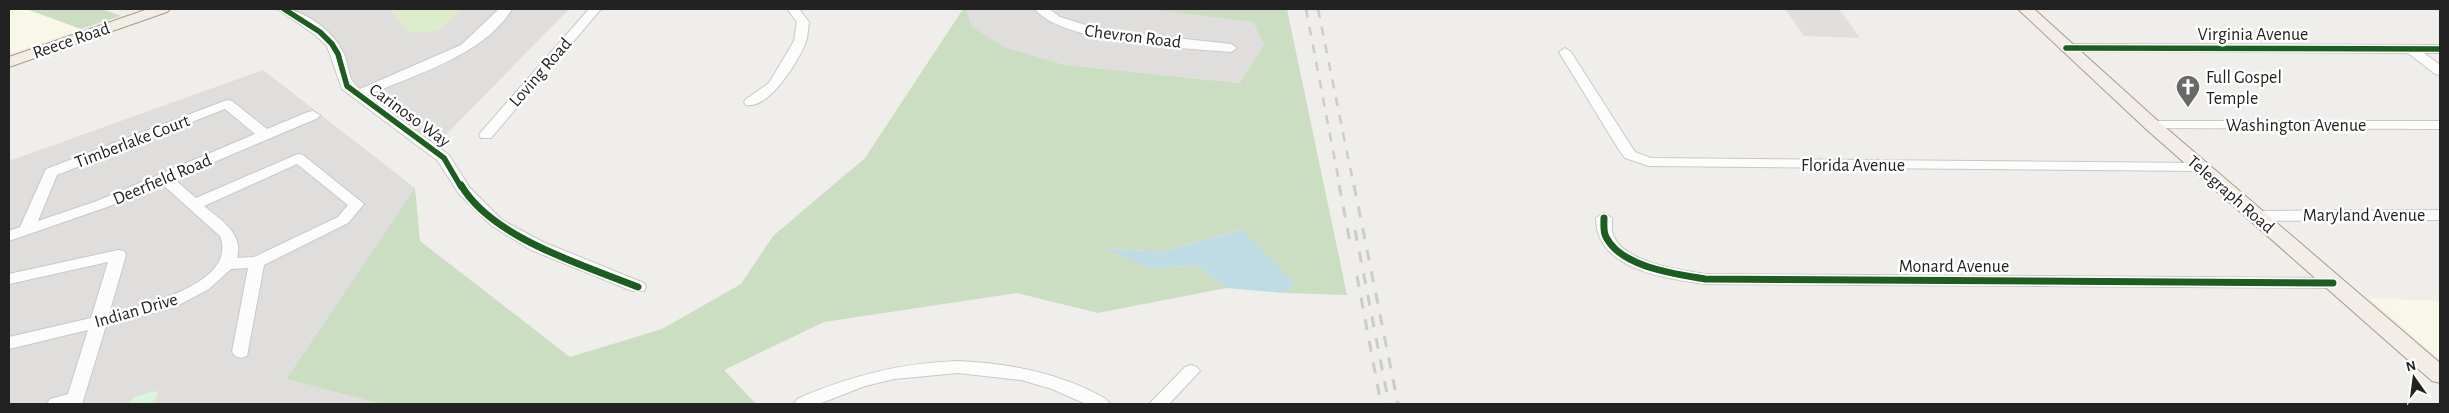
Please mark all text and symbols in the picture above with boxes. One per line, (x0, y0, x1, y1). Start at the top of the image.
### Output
street label: Reece Road (31, 19, 112, 62)
street label: Chevron Road (1084, 22, 1182, 52)
street label: Virginia Avenue (2198, 26, 2308, 44)
street label: Loving Road (506, 35, 575, 110)
place label: Full Gospel Temple (2206, 69, 2282, 108)
church icon: Full Gospel Temple (2175, 74, 2201, 108)
street label: Carinoso Way (366, 81, 453, 151)
street label: Timberlake Court (73, 112, 192, 172)
street label: Washington Avenue (2226, 117, 2366, 135)
street label: Deerfield Road (111, 151, 214, 209)
street label: Telegraph Road (2183, 152, 2277, 237)
street label: Florida Avenue (1801, 157, 1905, 175)
street label: Maryland Avenue (2303, 207, 2425, 225)
street label: Monard Avenue (1899, 258, 2009, 276)
street label: Indian Drive (93, 291, 180, 331)
north arrow (2389, 353, 2439, 403)
text: N (2405, 358, 2418, 374)

